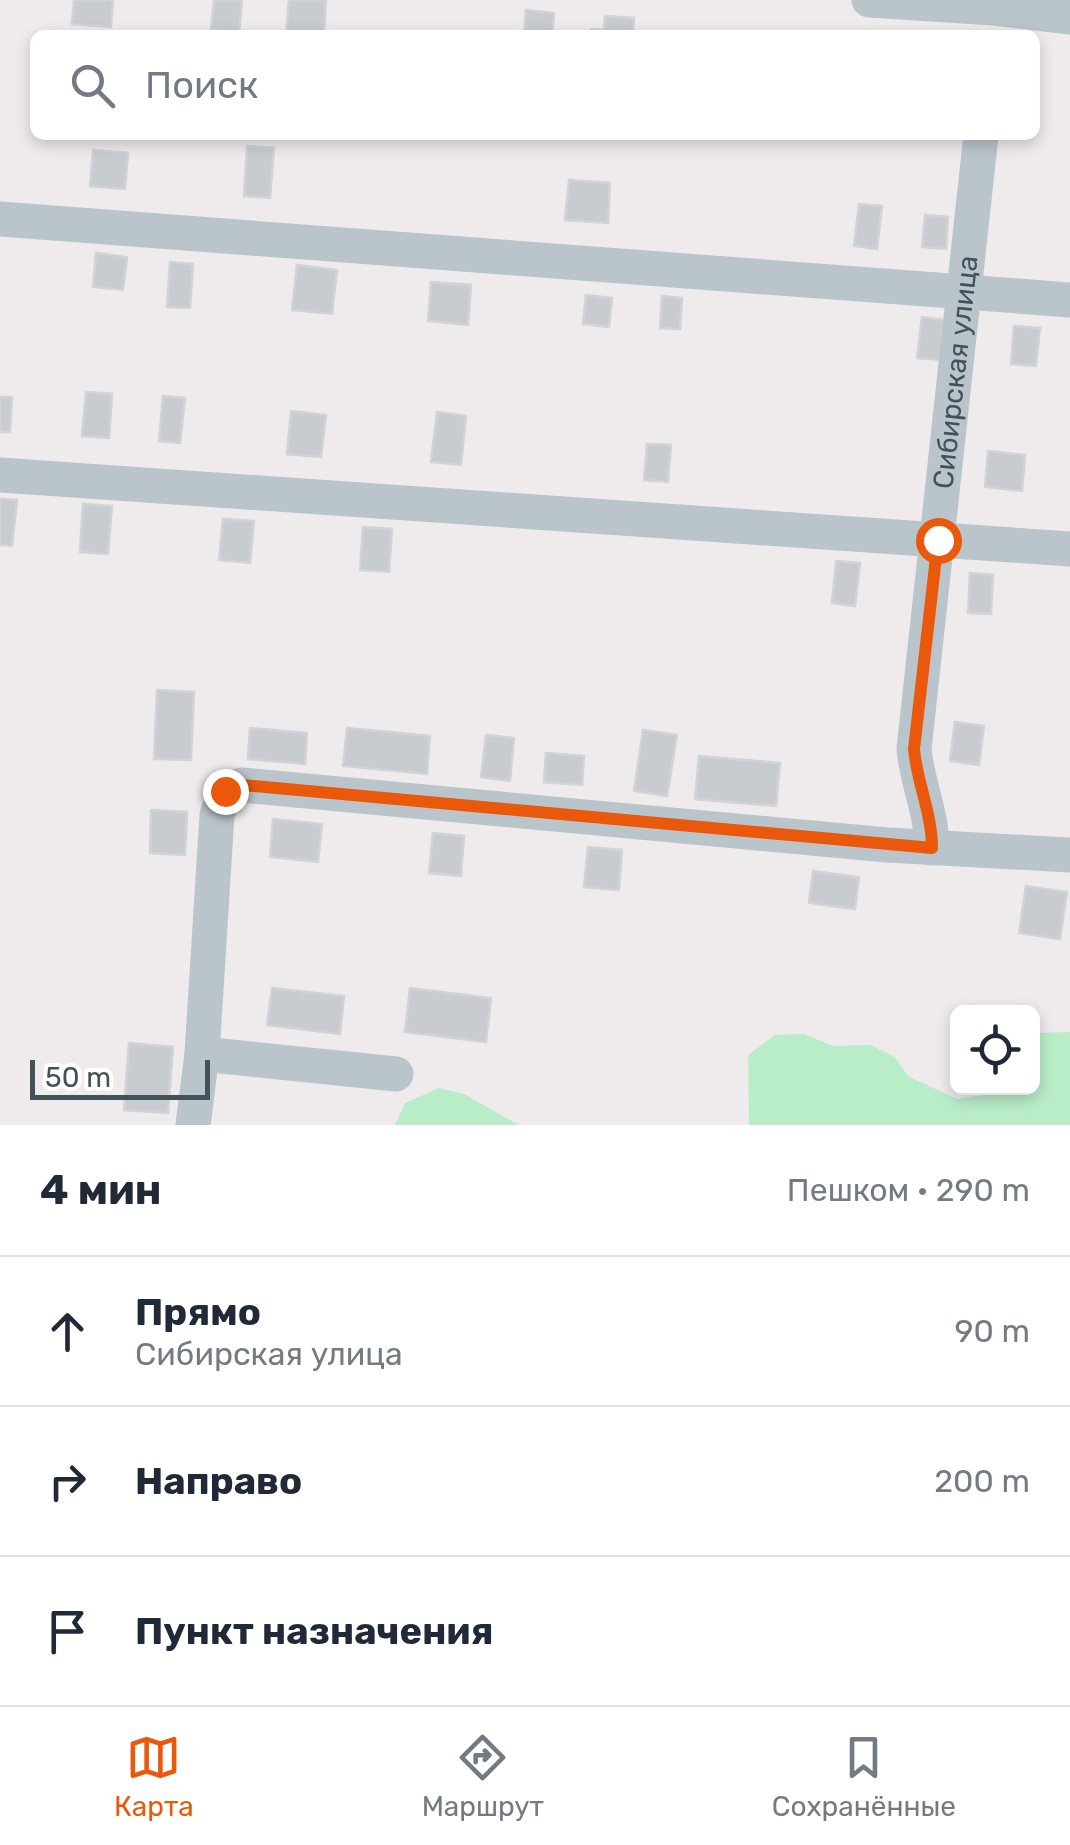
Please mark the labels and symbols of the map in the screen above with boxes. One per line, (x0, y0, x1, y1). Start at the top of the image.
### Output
street label: Сибирская улица (927, 254, 985, 490)
route start (916, 518, 962, 564)
route end (203, 769, 249, 815)
scale bar (30, 1055, 210, 1100)

